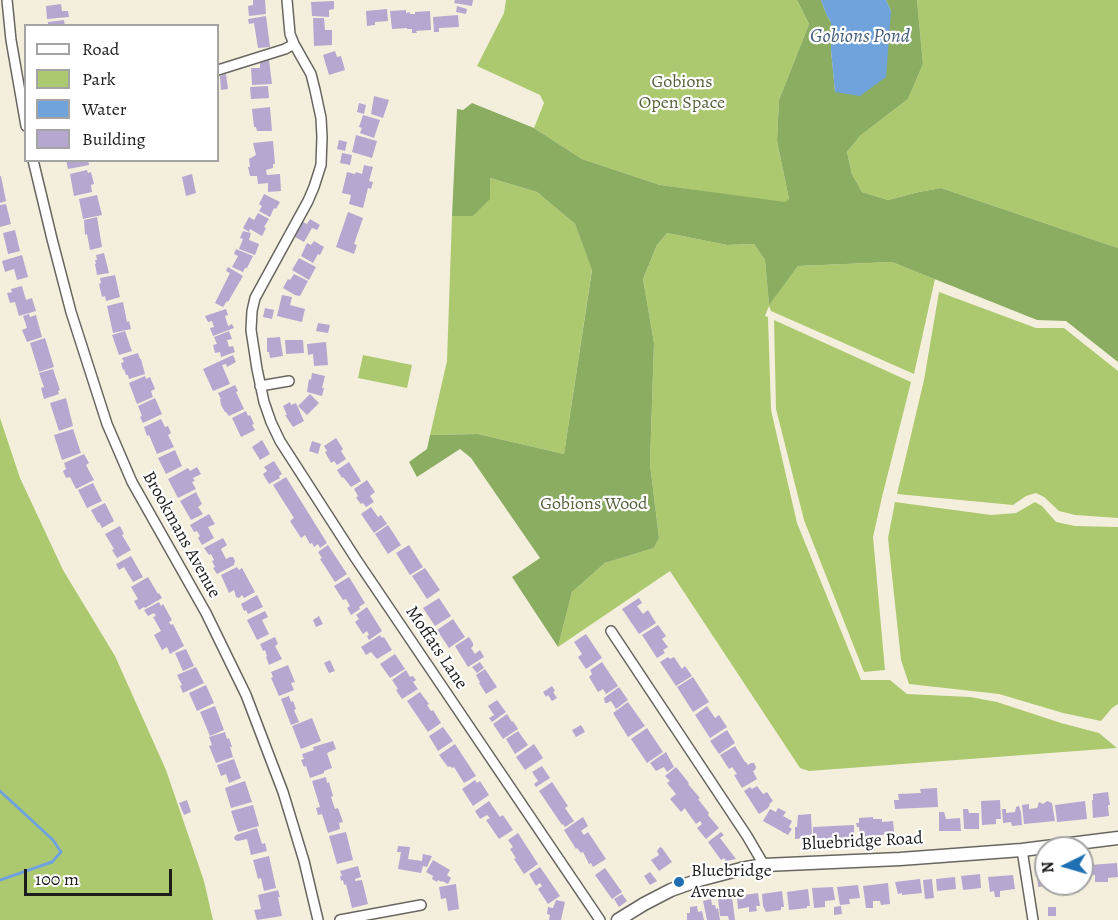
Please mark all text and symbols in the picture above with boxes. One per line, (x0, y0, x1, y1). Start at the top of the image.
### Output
legend (24, 24, 219, 162)
water label: Gobions Pond (810, 25, 910, 49)
text: Road (82, 37, 119, 61)
text: Park (82, 67, 116, 91)
park label: Gobions Open Space (639, 72, 725, 115)
text: Water (82, 97, 127, 121)
text: Building (82, 127, 146, 151)
street label: Brookmans Avenue (137, 468, 225, 602)
park label: Gobions Wood (540, 494, 648, 516)
street label: Moffats Lane (400, 602, 472, 694)
street label: Bluebridge Road (801, 828, 923, 856)
north arrow (1034, 836, 1094, 896)
scale bar (27, 857, 176, 895)
place label: Bluebridge Avenue (691, 861, 772, 904)
text: N (1037, 861, 1060, 874)
text: 100 m (35, 867, 79, 891)
marker: Bluebridge Avenue (672, 875, 686, 889)

